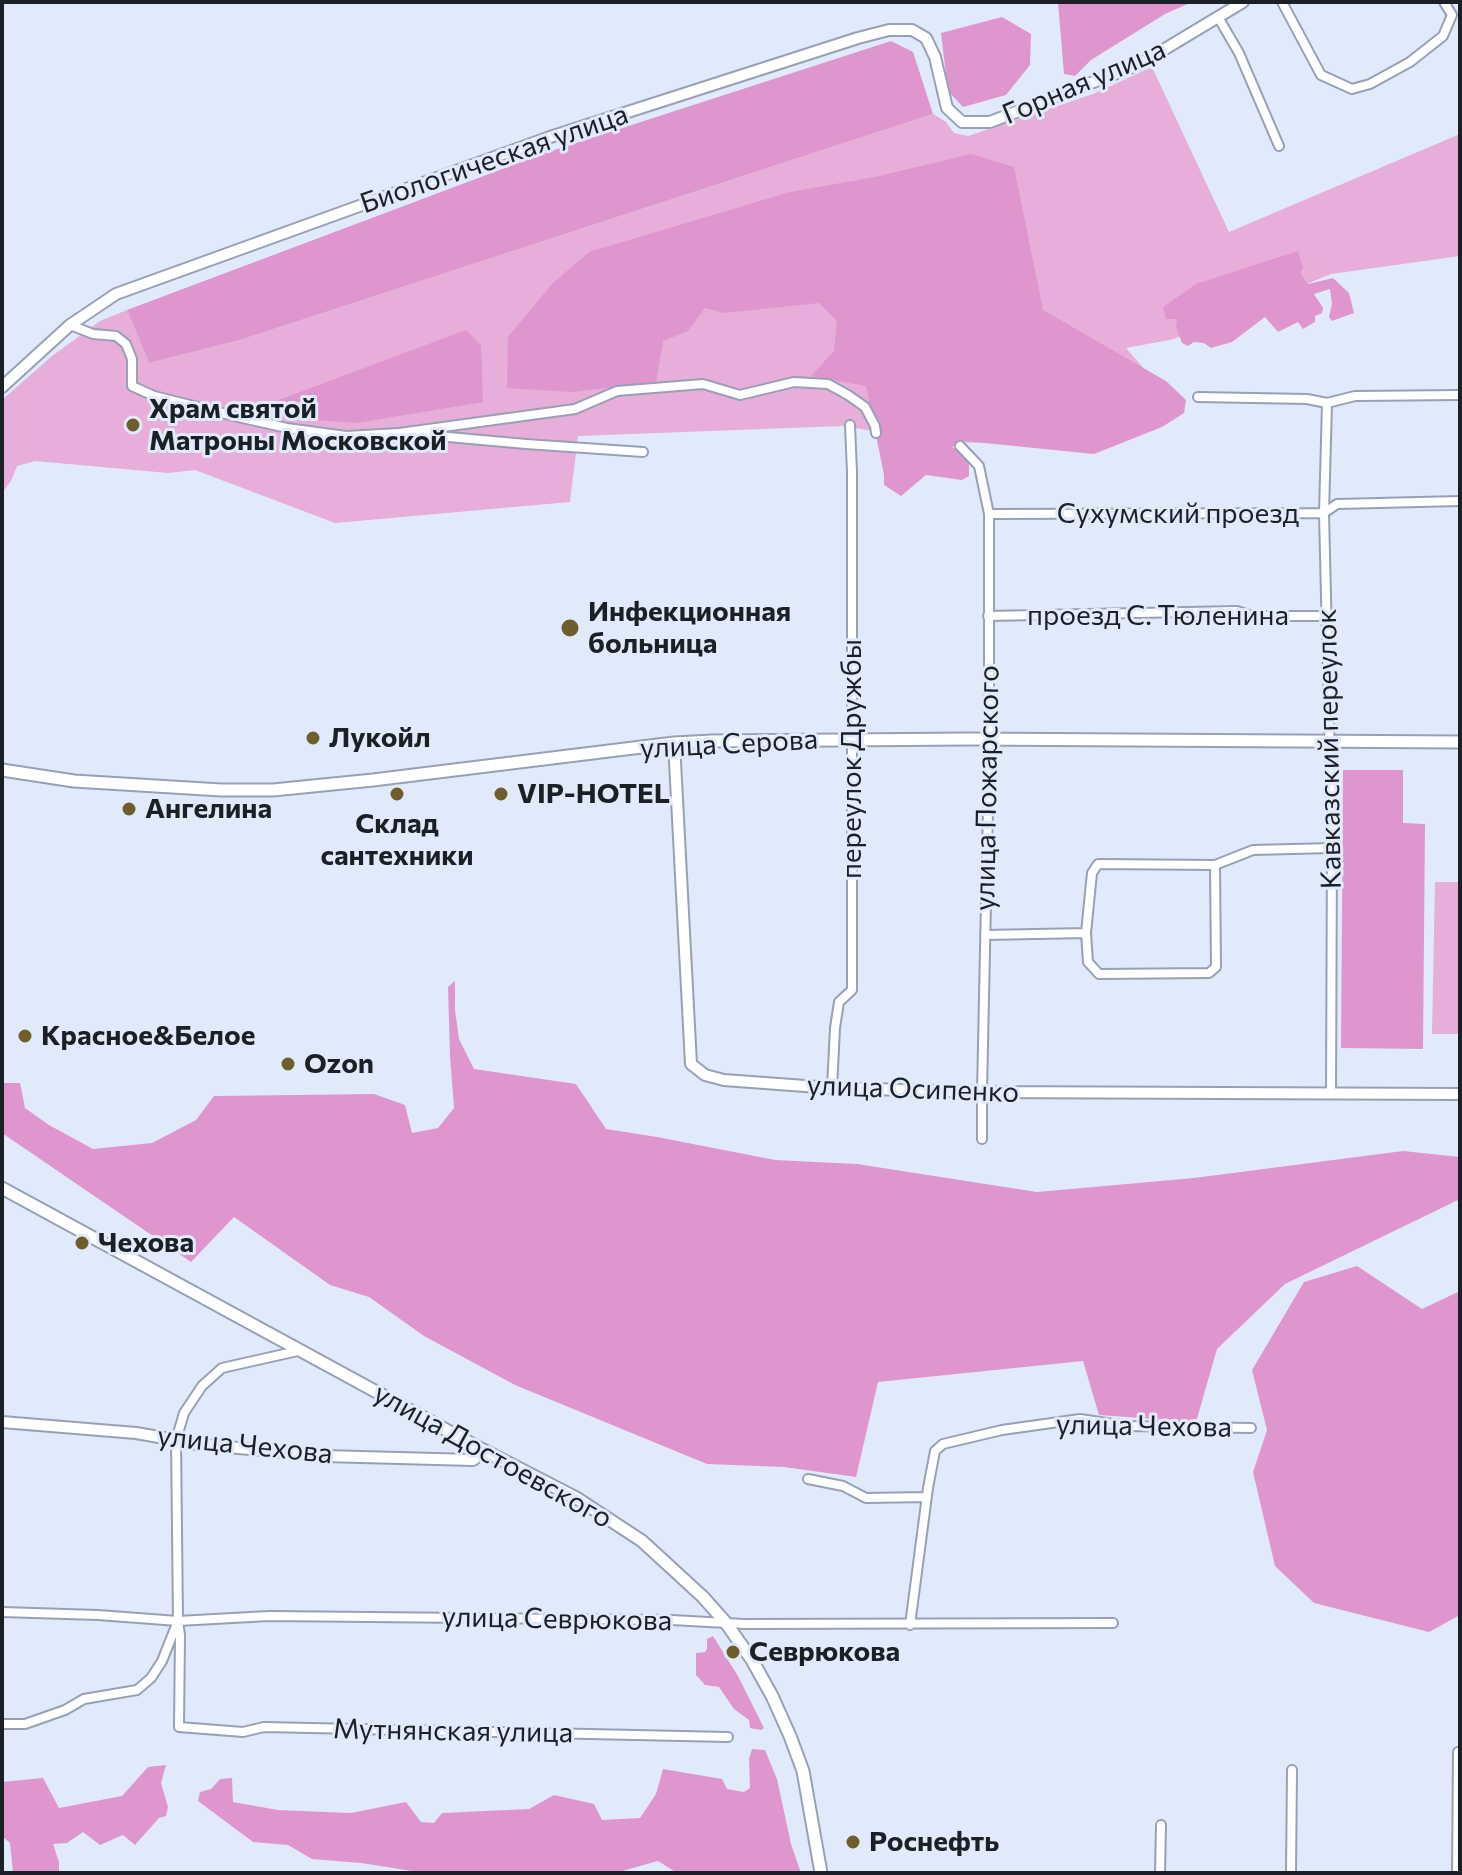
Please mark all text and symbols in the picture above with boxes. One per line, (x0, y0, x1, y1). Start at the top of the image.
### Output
street label: Горная улица (997, 33, 1171, 131)
street label: Биологическая улица (356, 97, 632, 221)
place label: Храм святой Матроны Московской (149, 392, 447, 458)
marker: Храм святой Матроны Московской (124, 416, 142, 434)
street label: Сухумский проезд (1057, 497, 1299, 531)
place label: Инфекционная больница (588, 595, 791, 661)
street label: проезд С. Тюленина (1027, 599, 1289, 633)
street label: Кавказский переулок (1310, 609, 1348, 889)
marker: Инфекционная больница (559, 617, 581, 639)
street label: переулок Дружбы (835, 639, 869, 879)
street label: улица Пожарского (968, 665, 1006, 911)
place label: Лукойл (329, 721, 431, 755)
street label: улица Серова (639, 723, 819, 765)
marker: Лукойл (304, 729, 322, 747)
place label: VIP-HOTEL (517, 777, 670, 811)
marker: Склад сантехники (388, 785, 406, 803)
marker: VIP-HOTEL (492, 785, 510, 803)
place label: Ангелина (145, 792, 272, 826)
marker: Ангелина (120, 800, 138, 818)
place label: Склад сантехники (320, 807, 474, 873)
place label: Красное&Белое (41, 1019, 255, 1053)
marker: Красное&Белое (16, 1027, 34, 1045)
place label: Ozon (304, 1047, 374, 1081)
marker: Ozon (279, 1055, 297, 1073)
street label: улица Осипенко (806, 1069, 1020, 1109)
place label: Чехова (98, 1226, 194, 1260)
marker: Чехова (73, 1234, 91, 1252)
street label: улица Достоевского (368, 1376, 618, 1536)
street label: улица Чехова (1056, 1408, 1232, 1444)
street label: улица Чехова (156, 1419, 334, 1471)
street label: улица Севрюкова (441, 1600, 673, 1638)
place label: Севрюкова (749, 1635, 900, 1669)
marker: Севрюкова (724, 1643, 742, 1661)
street label: Мутнянская улица (333, 1712, 573, 1750)
place label: Роснефть (869, 1825, 999, 1859)
marker: Роснефть (844, 1833, 862, 1851)

